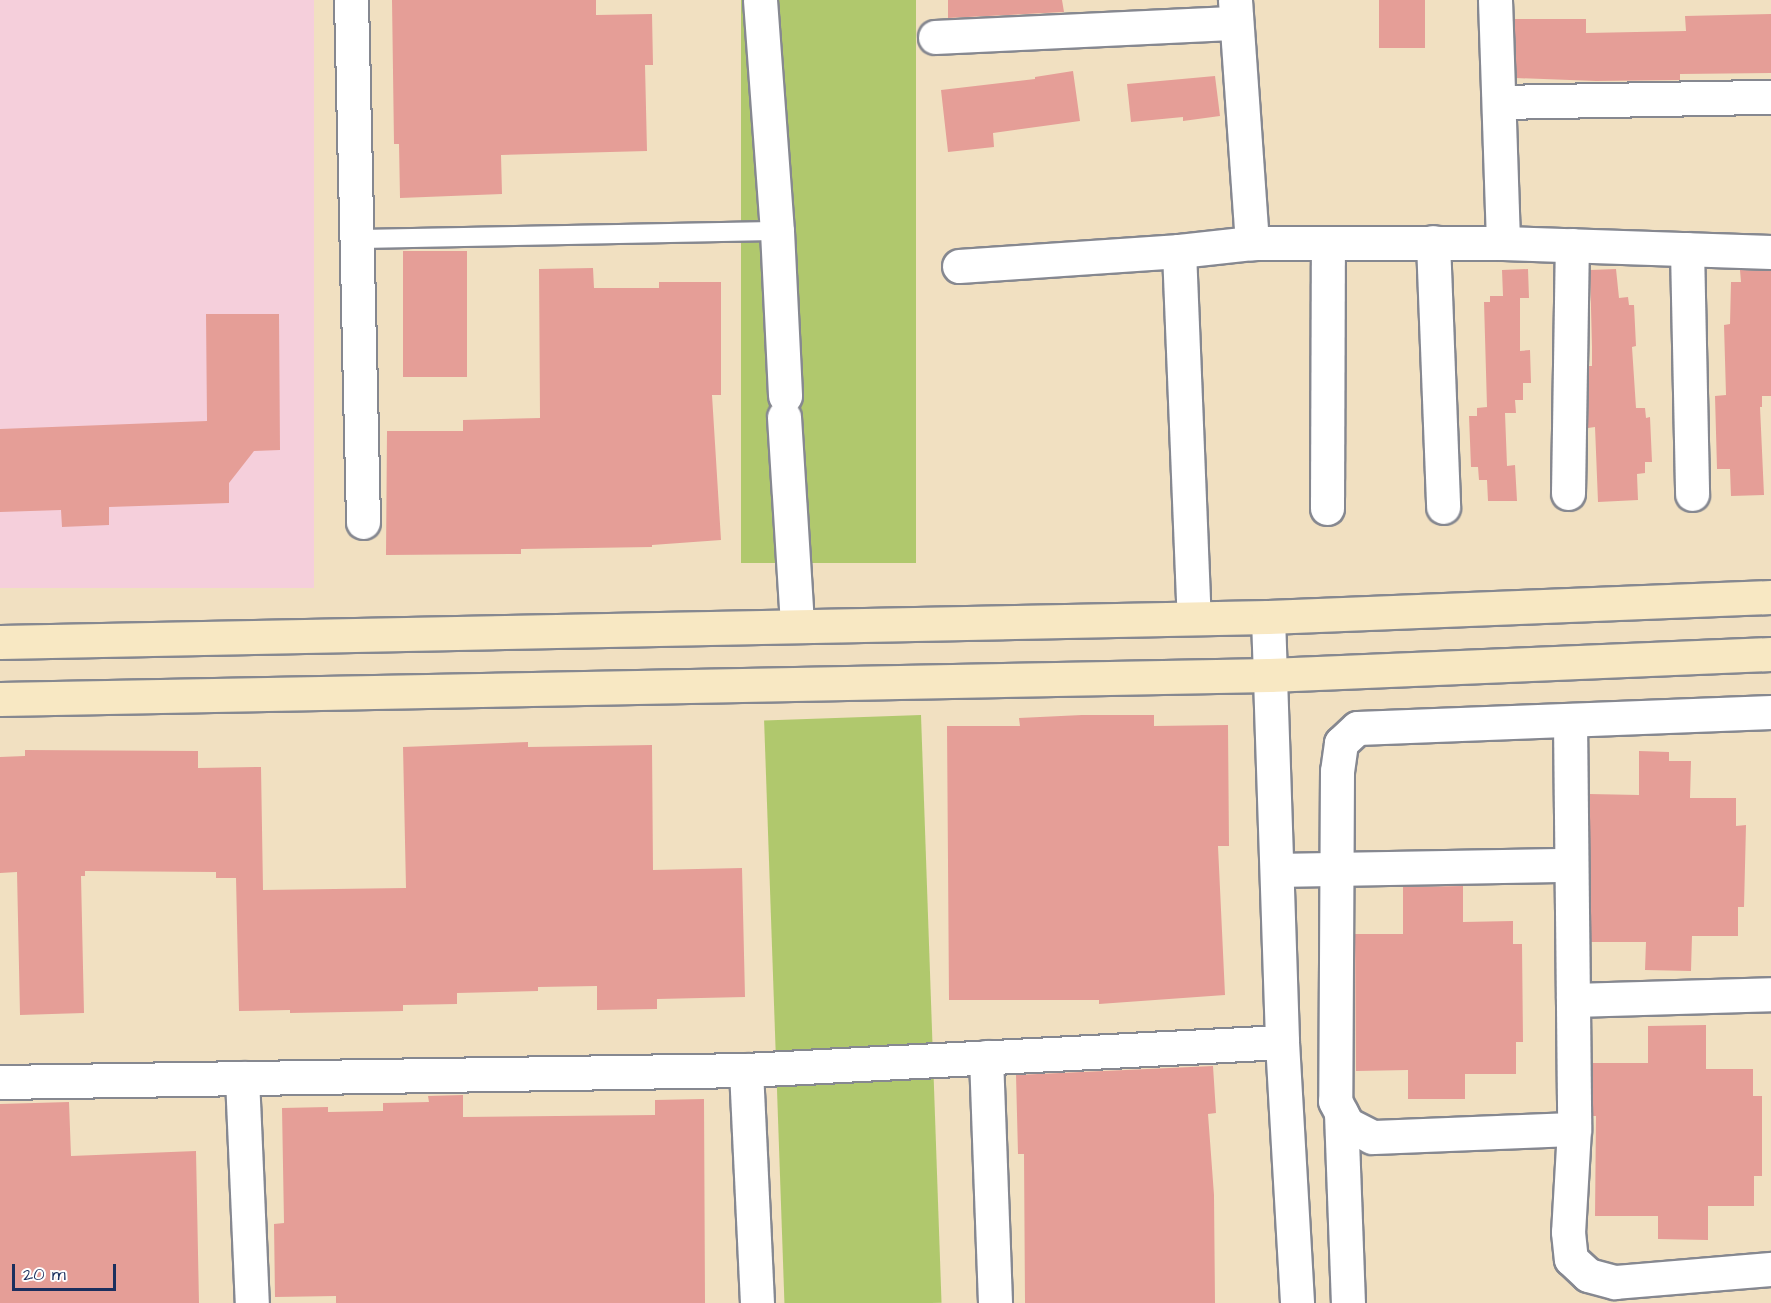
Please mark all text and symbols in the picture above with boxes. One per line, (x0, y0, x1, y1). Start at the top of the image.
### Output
scale bar (15, 1252, 118, 1290)
text: 20 m (23, 1262, 66, 1287)

